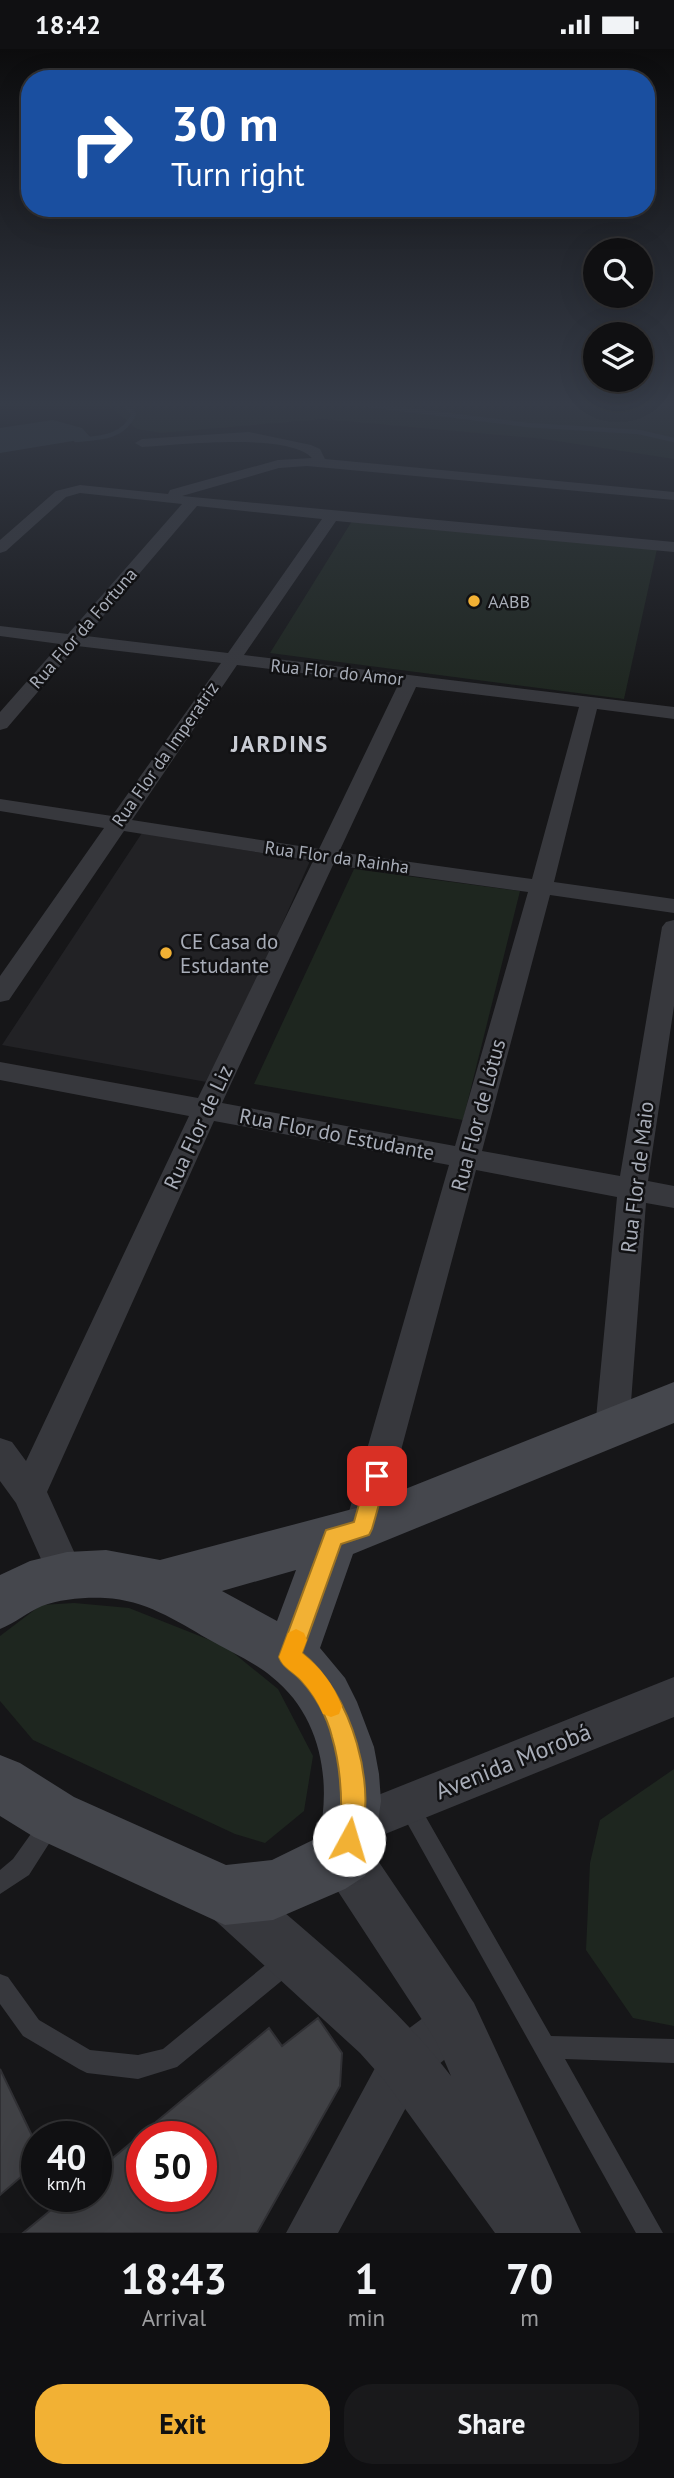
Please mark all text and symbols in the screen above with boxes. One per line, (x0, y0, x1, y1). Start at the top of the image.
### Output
text: 18:42 (35, 8, 101, 41)
text: 30 m (171, 91, 278, 155)
icon: right (56, 98, 147, 189)
text: Turn right (171, 153, 305, 195)
map controls (583, 238, 653, 392)
button: search (583, 238, 653, 308)
button: layers (583, 322, 653, 392)
street label: Rua Flor da Fortuna (24, 563, 142, 693)
place label: AABB (488, 590, 530, 613)
marker: AABB (466, 593, 482, 609)
street label: Rua Flor do Amor (269, 654, 405, 690)
street label: Rua Flor da Imperatriz (106, 677, 224, 831)
district label: JARDINS (230, 729, 329, 758)
street label: Rua Flor da Rainha (263, 835, 411, 879)
place label: CE Casa do Estudante (180, 928, 278, 979)
marker: CE Casa do Estudante (158, 945, 174, 961)
street label: Rua Flor de Lótus (445, 1036, 511, 1194)
street label: Rua Flor de Liz (157, 1061, 239, 1193)
street label: Rua Flor de Maio (614, 1100, 660, 1254)
street label: Rua Flor do Estudante (237, 1102, 437, 1166)
pin (347, 1446, 407, 1506)
icon: arrive (358, 1457, 396, 1495)
street label: Avenida Morobá (431, 1716, 595, 1806)
position arrow (312, 1803, 386, 1877)
speed limit sign: 50 (126, 2121, 217, 2212)
text: 40 (47, 2134, 86, 2180)
text: km/h (47, 2172, 86, 2195)
text: 18:43 (121, 2251, 227, 2306)
text: 1 (355, 2251, 378, 2306)
text: 70 (506, 2251, 553, 2306)
text: Arrival (142, 2303, 206, 2332)
text: min (348, 2303, 385, 2332)
text: m (520, 2303, 539, 2332)
button: Exit (35, 2384, 330, 2464)
button: Share (344, 2384, 639, 2464)

